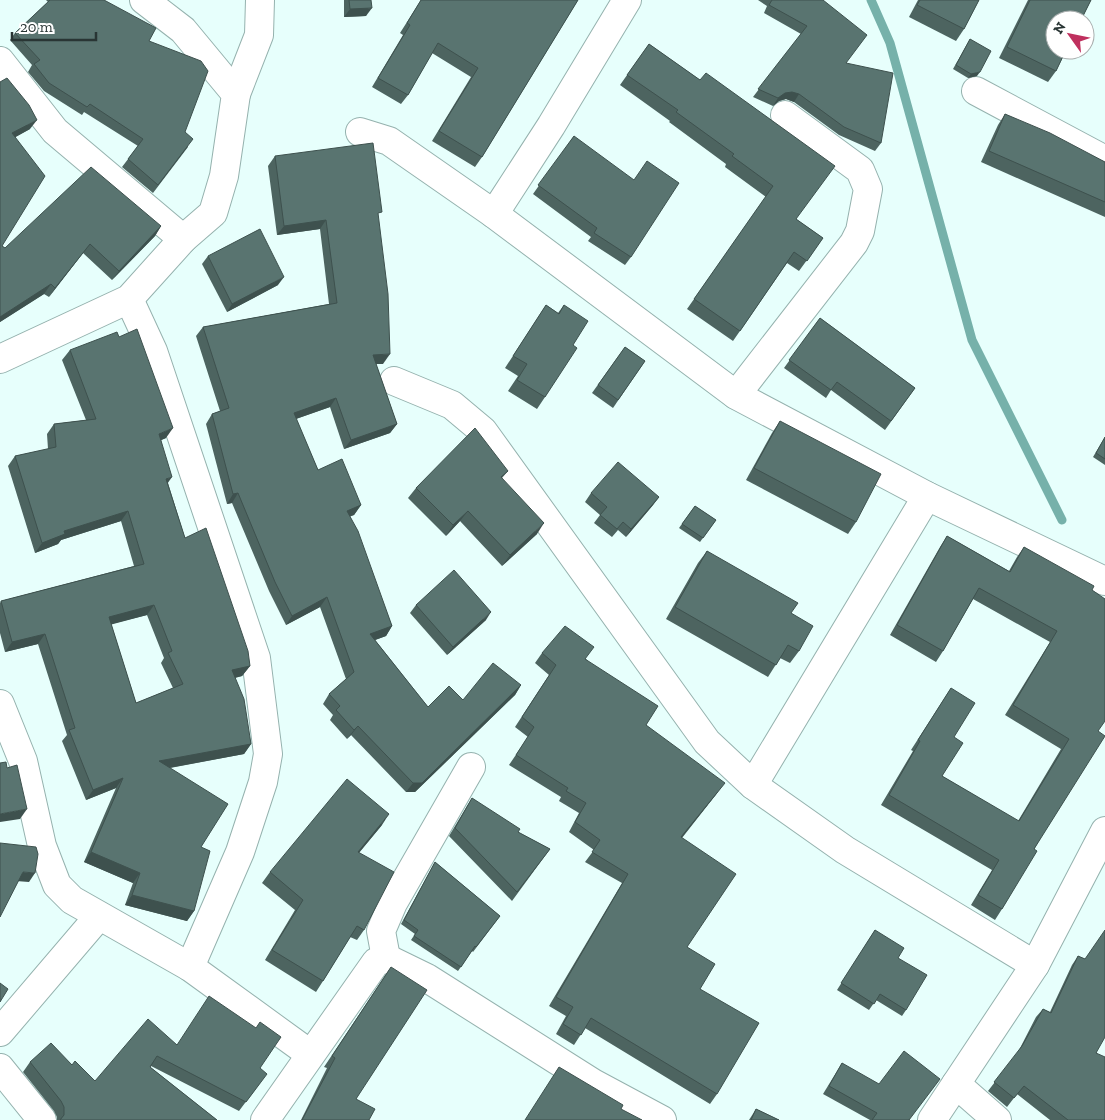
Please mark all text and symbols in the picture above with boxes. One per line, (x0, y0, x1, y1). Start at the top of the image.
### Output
scale bar (12, 10, 96, 42)
north arrow (1045, 10, 1095, 60)
text: 20 m (20, 18, 53, 36)
text: N (1049, 19, 1070, 37)

